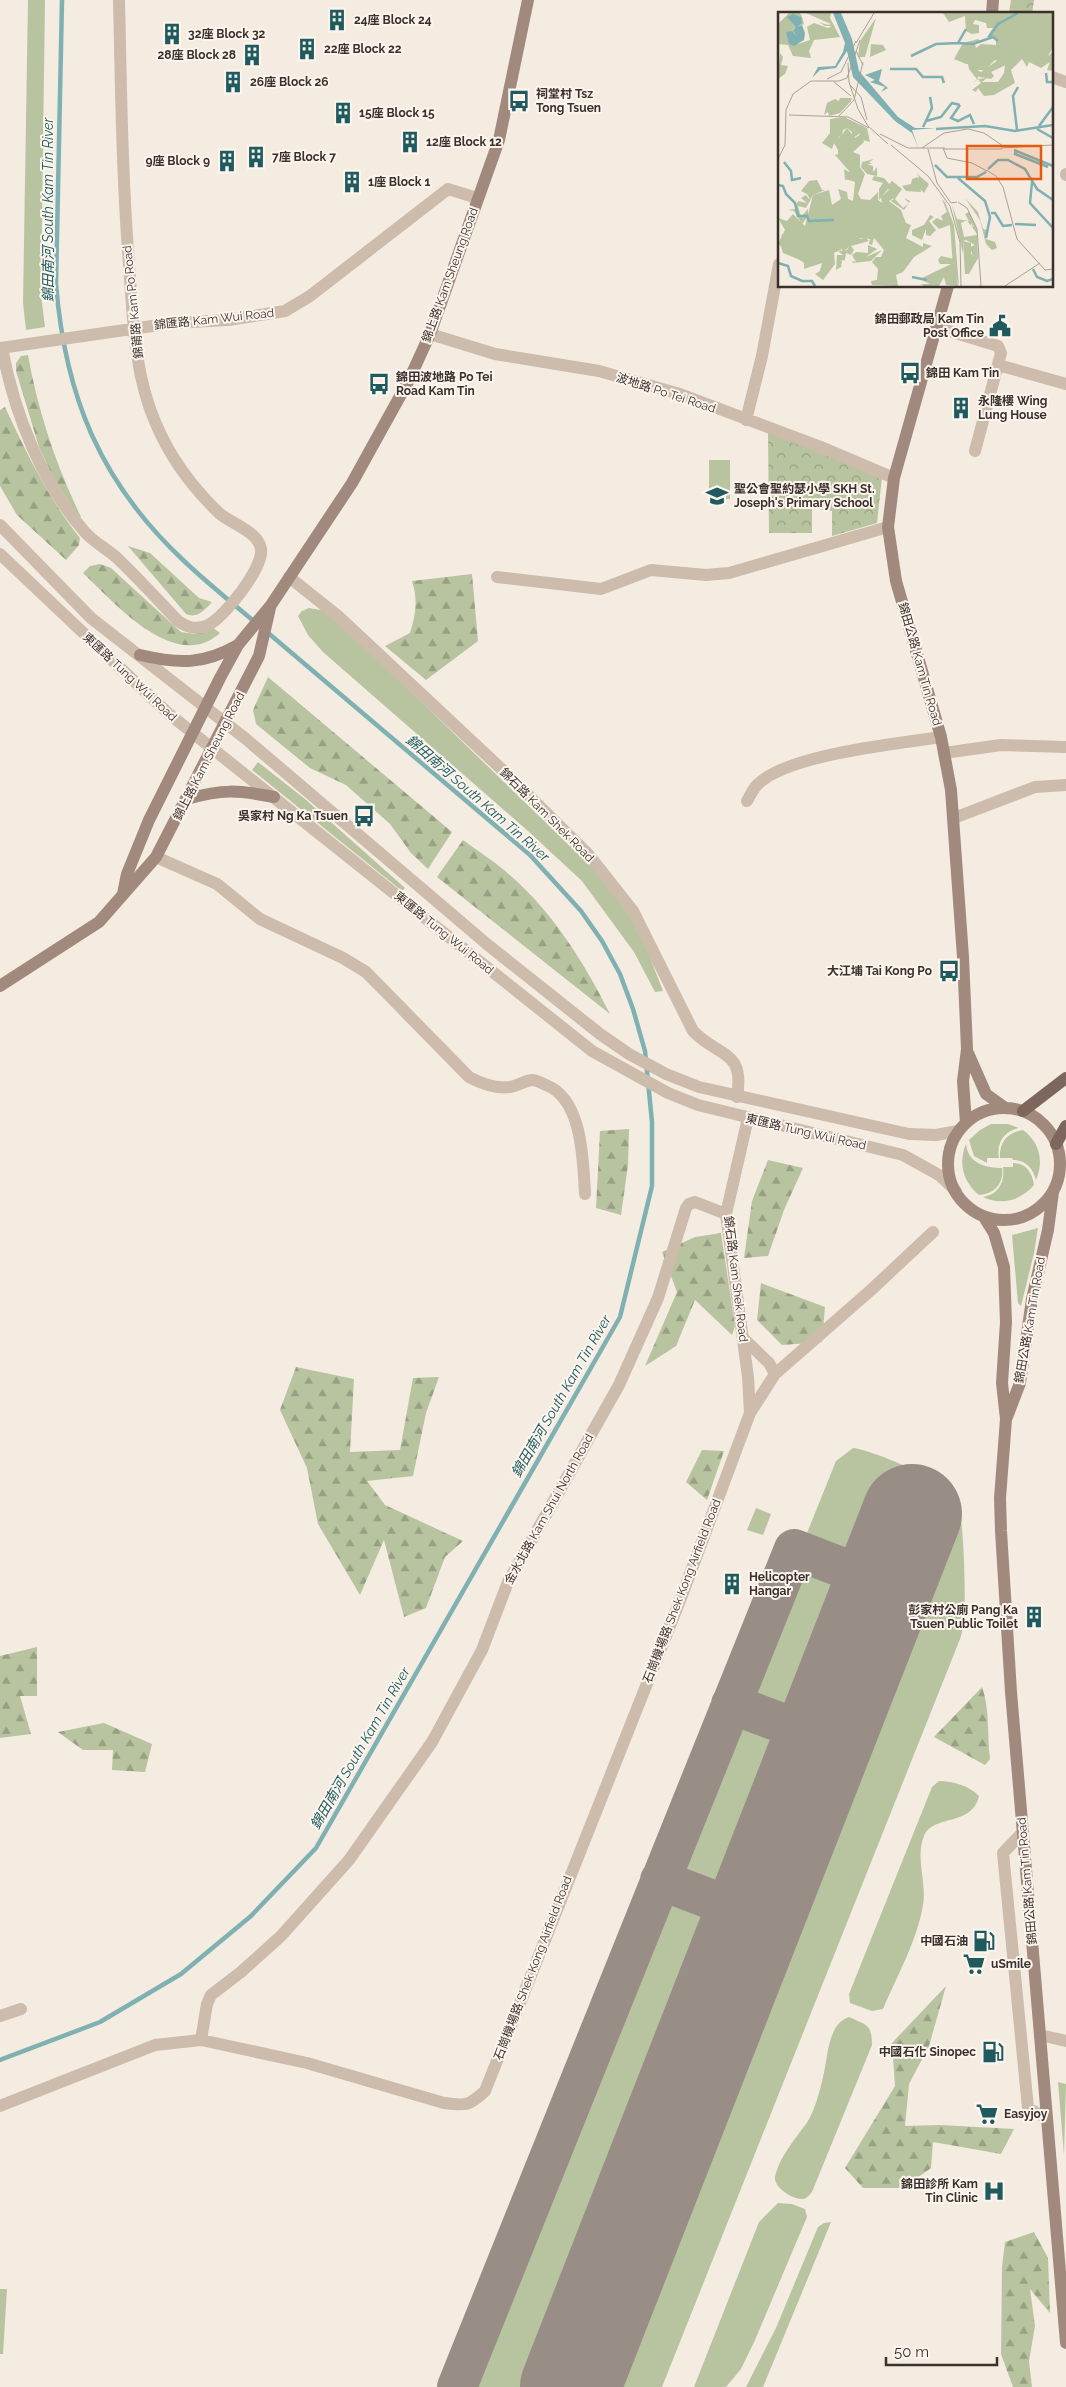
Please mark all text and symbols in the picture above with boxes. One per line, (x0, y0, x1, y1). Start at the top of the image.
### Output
building icon: 24座 Block 24 (324, 7, 350, 33)
inset map (778, 12, 1054, 288)
place label: 24座 Block 24 (354, 13, 432, 27)
building icon: 32座 Block 32 (159, 21, 185, 47)
place label: 32座 Block 32 (188, 27, 266, 41)
building icon: 22座 Block 22 (294, 36, 320, 62)
building icon: 28座 Block 28 (239, 42, 265, 68)
place label: 22座 Block 22 (324, 42, 402, 56)
place label: 28座 Block 28 (158, 48, 236, 62)
building icon: 26座 Block 26 (220, 69, 246, 95)
place label: 26座 Block 26 (250, 75, 329, 89)
place label: 祠堂村 Tsz Tong Tsuen (536, 87, 601, 115)
bus stop icon: 祠堂村 Tsz Tong Tsuen (506, 88, 532, 114)
building icon: 15座 Block 15 (330, 100, 356, 126)
place label: 15座 Block 15 (359, 106, 435, 120)
water label: 錦田南河 South Kam Tin River (40, 117, 56, 302)
building icon: 12座 Block 12 (397, 129, 423, 155)
place label: 12座 Block 12 (426, 135, 502, 149)
building icon: 7座 Block 7 (243, 144, 269, 170)
building icon: 9座 Block 9 (214, 148, 240, 174)
place label: 7座 Block 7 (272, 150, 336, 164)
place label: 9座 Block 9 (145, 154, 210, 168)
building icon: 1座 Block 1 (339, 169, 365, 195)
place label: 1座 Block 1 (368, 175, 430, 189)
street label: 錦上路 Kam Sheung Road (419, 206, 481, 344)
street label: 錦莆路 Kam Po Road (120, 245, 146, 359)
street label: 錦匯路 Kam Wui Road (153, 306, 275, 332)
place label: 錦田郵政局 Kam Tin Post Office (875, 312, 984, 340)
public building icon: 錦田郵政局 Kam Tin Post Office (987, 313, 1013, 339)
bus stop icon: 錦田 Kam Tin (897, 360, 923, 386)
place label: 錦田 Kam Tin (926, 366, 999, 380)
place label: 錦田波地路 Po Tei Road Kam Tin (396, 370, 493, 398)
street label: 波地路 Po Tei Road (615, 370, 717, 416)
bus stop icon: 錦田波地路 Po Tei Road Kam Tin (366, 371, 392, 397)
place label: 永隆樓 Wing Lung House (978, 394, 1047, 422)
building icon: 永隆樓 Wing Lung House (948, 395, 974, 421)
place label: 聖公會聖約瑟小學 SKH St. Joseph's Primary School (734, 482, 875, 510)
school or university icon: 聖公會聖約瑟小學 SKH St. Joseph's Primary School (704, 483, 730, 509)
street label: 錦田公路 Kam Tin Road (896, 601, 944, 727)
street label: 東匯路 Tung Wui Road (80, 630, 180, 724)
street label: 錦上路 Kam Sheung Road (171, 690, 247, 822)
water label: 錦田南河 South Kam Tin River (403, 731, 554, 865)
street label: 錦石路 Kam Shek Road (497, 765, 597, 865)
bus stop icon: 吳家村 Ng Ka Tsuen (351, 803, 377, 829)
place label: 吳家村 Ng Ka Tsuen (238, 809, 348, 823)
street label: 東匯路 Tung Wui Road (392, 889, 496, 977)
bus stop icon: 大江埔 Tai Kong Po (936, 958, 962, 984)
place label: 大江埔 Tai Kong Po (827, 964, 932, 978)
street label: 東匯路 Tung Wui Road (744, 1111, 868, 1153)
street label: 錦石路 Kam Shek Road (721, 1215, 751, 1343)
street label: 錦田公路 Kam Tin Road (1012, 1256, 1048, 1384)
water label: 錦田南河 South Kam Tin River (508, 1311, 615, 1480)
street label: 金水北路 Kam Shui North Road (502, 1431, 596, 1587)
street label: 石崗機場路 Shek Kong Airfield Road (640, 1497, 724, 1685)
place label: Helicopter Hangar (749, 1570, 810, 1598)
building icon: Helicopter Hangar (719, 1571, 745, 1597)
place label: 彭家村公廁 Pang Ka Tsuen Public Toilet (908, 1603, 1018, 1631)
building icon: 彭家村公廁 Pang Ka Tsuen Public Toilet (1021, 1604, 1047, 1630)
water label: 錦田南河 South Kam Tin River (307, 1663, 414, 1832)
street label: 錦田公路 Kam Tin Road (1014, 1817, 1040, 1945)
street label: 石崗機場路 Shek Kong Airfield Road (491, 1874, 575, 2062)
fuel station icon: 中國石油 (971, 1928, 997, 1954)
place label: 中國石油 (920, 1934, 968, 1948)
supermarket icon: uSmile (961, 1951, 987, 1977)
place label: uSmile (991, 1957, 1031, 1971)
fuel station icon: 中國石化 Sinopec (980, 2039, 1006, 2065)
place label: 中國石化 Sinopec (879, 2045, 976, 2059)
supermarket icon: Easyjoy (974, 2101, 1000, 2127)
place label: Easyjoy (1004, 2107, 1048, 2121)
place label: 錦田診所 Kam Tin Clinic (901, 2177, 978, 2205)
hospital icon: 錦田診所 Kam Tin Clinic (981, 2178, 1007, 2204)
scale bar (886, 2334, 997, 2366)
text: 50 m (894, 2343, 929, 2361)

